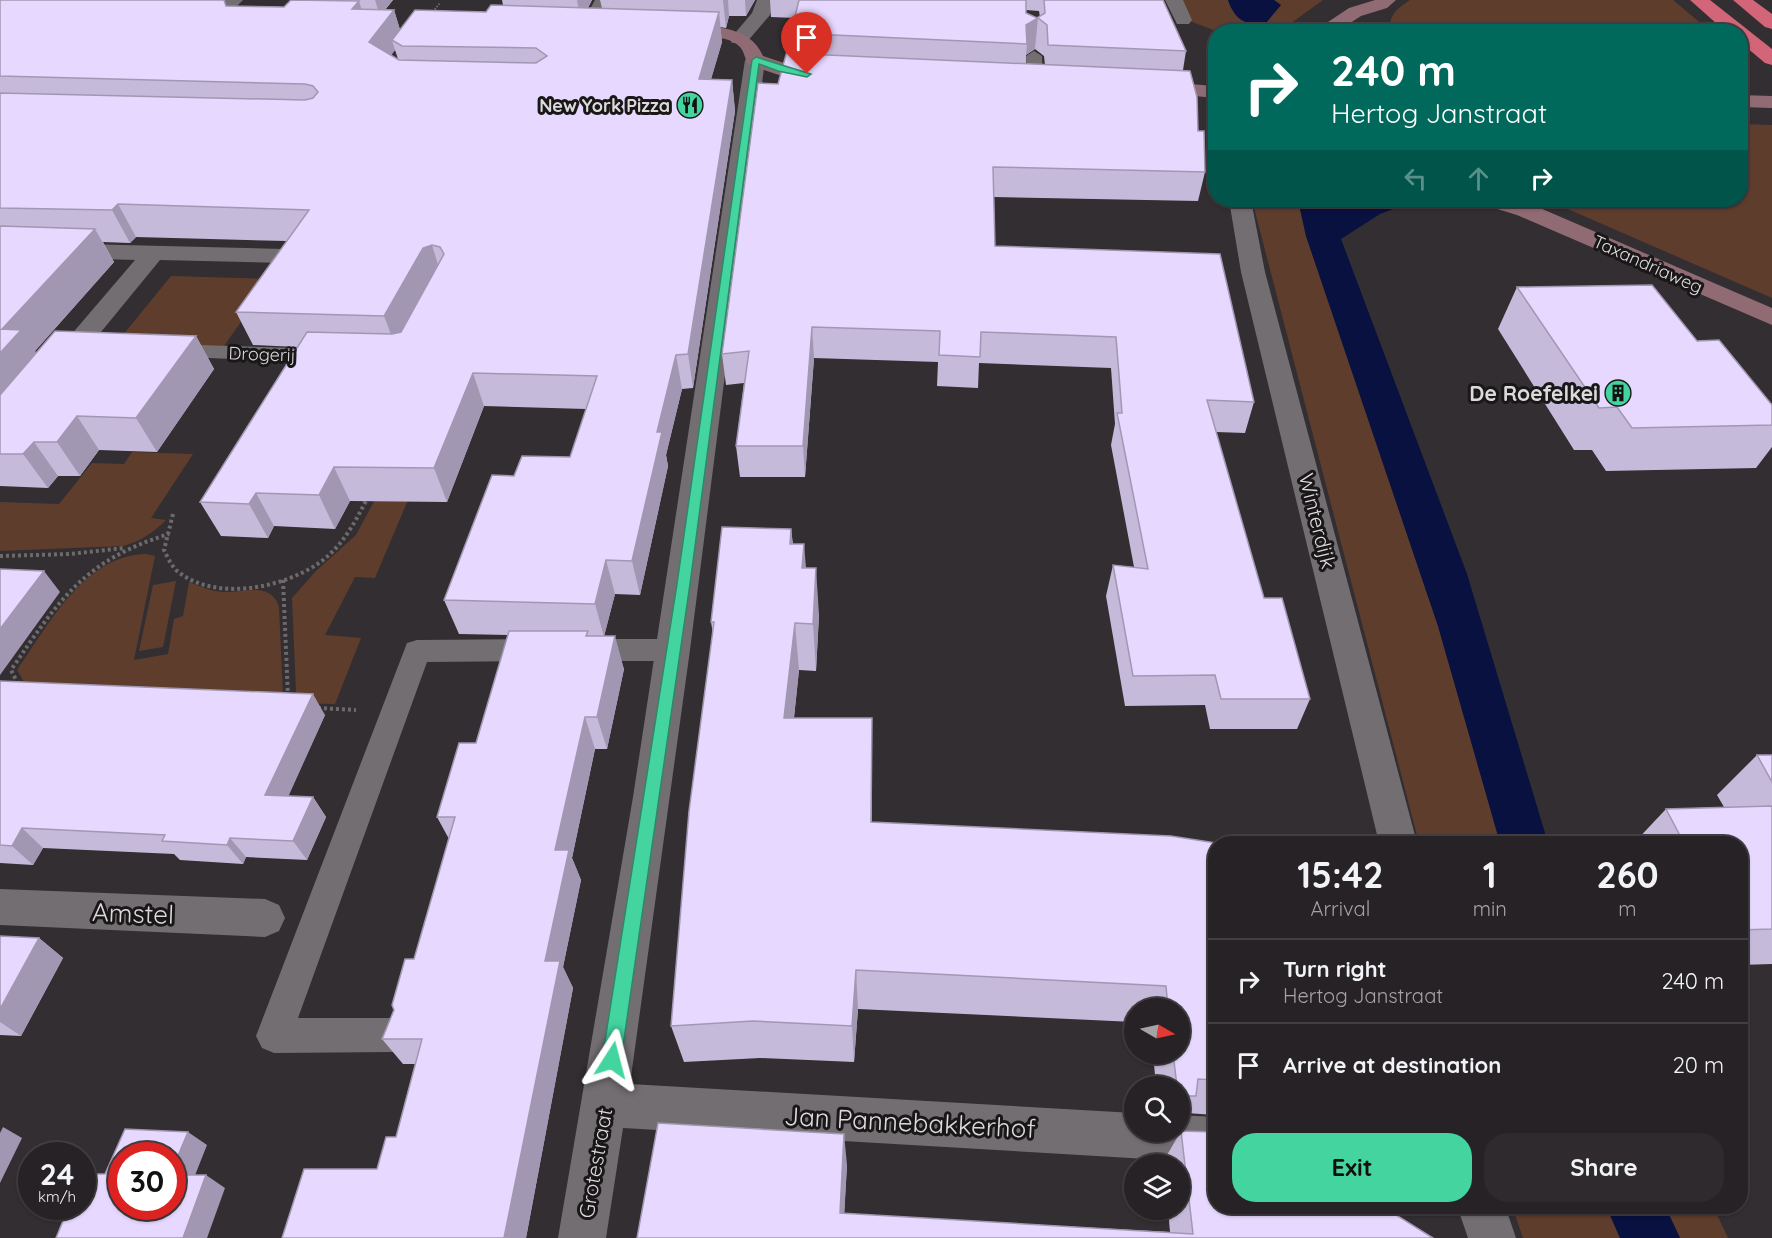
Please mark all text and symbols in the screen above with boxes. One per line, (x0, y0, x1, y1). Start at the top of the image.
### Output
pin (781, 12, 832, 74)
icon: arrive (790, 21, 823, 54)
text: 240 m (1331, 44, 1456, 97)
icon: right (1232, 48, 1310, 126)
restaurant icon: New York Pizza (675, 90, 705, 120)
place label: New York Pizza (539, 94, 670, 117)
text: Hertog Janstraat (1331, 96, 1547, 130)
icon: left (1399, 162, 1432, 195)
icon: ahead (1462, 162, 1495, 195)
icon: right (1525, 162, 1558, 195)
street label: Taxandriaweg (1590, 230, 1706, 298)
street label: Drogerij (228, 341, 296, 367)
building icon: De Roefelkei (1603, 378, 1633, 408)
place label: De Roefelkei (1469, 380, 1598, 406)
street label: Winterdijk (1294, 471, 1342, 571)
text: 15:42 (1297, 852, 1384, 897)
text: 1 (1483, 852, 1497, 897)
text: 260 (1596, 852, 1659, 897)
street label: Amstel (91, 895, 175, 931)
text: Arrival (1310, 896, 1370, 921)
text: min (1473, 896, 1507, 921)
text: m (1618, 896, 1637, 921)
text: Turn right (1283, 955, 1387, 983)
icon: right (1232, 965, 1265, 998)
text: 240 m (1661, 967, 1724, 995)
text: Hertog Janstraat (1283, 983, 1443, 1008)
north arrow (1124, 998, 1190, 1064)
map controls (1124, 998, 1190, 1220)
position arrow (580, 1028, 644, 1092)
icon: arrive (1232, 1049, 1265, 1082)
text: Arrive at destination (1283, 1051, 1501, 1079)
text: 20 m (1673, 1051, 1724, 1079)
button: search (1124, 1076, 1190, 1142)
street label: Jan Pannebakkerhof (783, 1099, 1037, 1145)
street label: Grotestraat (573, 1106, 617, 1220)
button: Exit (1232, 1133, 1472, 1202)
button: Share (1484, 1133, 1724, 1202)
speed limit sign: 30 (108, 1142, 186, 1220)
button: layers (1124, 1154, 1190, 1220)
text: 24 (40, 1155, 74, 1193)
text: km/h (38, 1187, 76, 1206)

